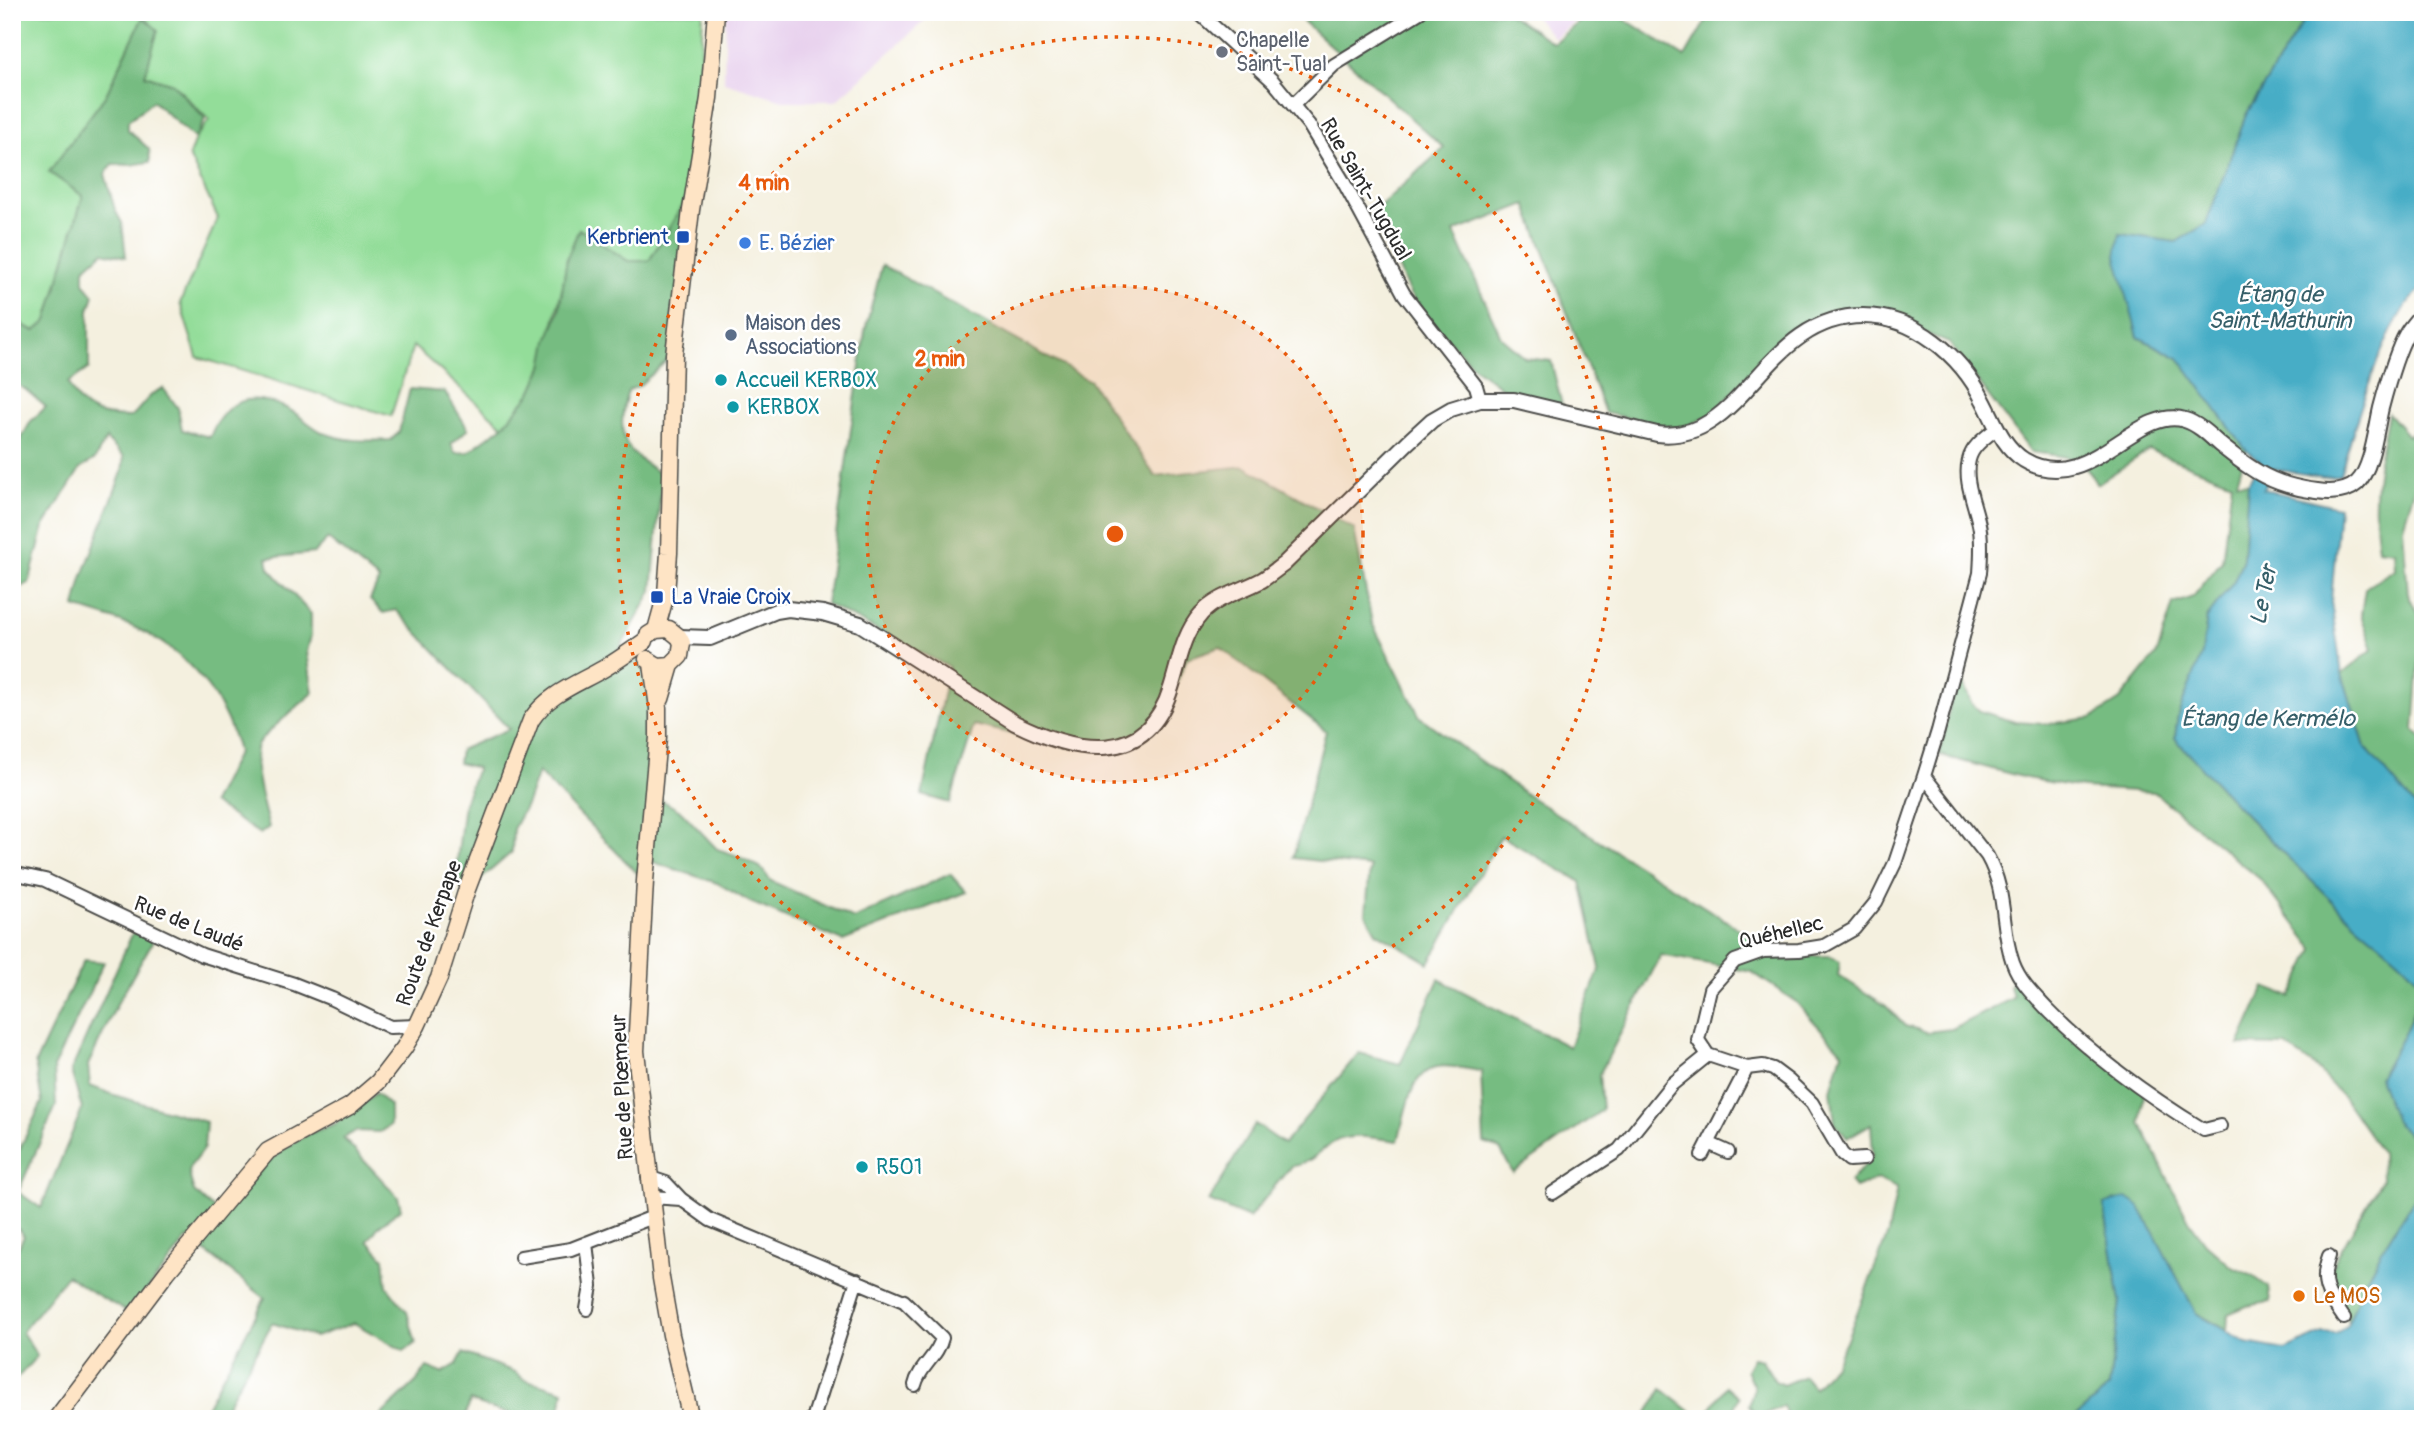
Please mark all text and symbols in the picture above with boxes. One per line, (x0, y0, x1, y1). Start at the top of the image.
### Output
place label: Chapelle Saint-Tual (1236, 27, 1327, 78)
marker: Chapelle Saint-Tual (1214, 44, 1230, 60)
street label: Rue Saint-Tugdual (1314, 113, 1417, 265)
text: 4 min (739, 170, 790, 197)
place label: Kerbrient (587, 224, 670, 251)
marker: Kerbrient (675, 229, 691, 245)
place label: E. Bézier (759, 230, 835, 257)
marker: E. Bézier (737, 235, 753, 251)
water label: Étang de Saint-Mathurin (2208, 280, 2353, 335)
place label: Maison des Associations (745, 310, 857, 361)
marker: Maison des Associations (723, 327, 739, 343)
text: 2 min (915, 346, 965, 373)
place label: Accueil KERBOX (735, 367, 877, 394)
marker: Accueil KERBOX (713, 372, 729, 388)
place label: KERBOX (747, 394, 820, 421)
marker: KERBOX (725, 399, 741, 415)
centre of rings (1103, 522, 1127, 546)
water label: Le Ter (2244, 560, 2284, 627)
place label: La Vraie Croix (671, 584, 791, 611)
marker: La Vraie Croix (649, 589, 665, 605)
water label: Étang de Kermélo (2181, 704, 2356, 733)
street label: Route de Kerpape (391, 856, 469, 1010)
street label: Rue de Laudé (130, 890, 248, 959)
street label: Quéhellec (1736, 910, 1826, 955)
street label: Rue de Plœmeur (605, 1013, 640, 1161)
place label: R501 (876, 1154, 922, 1181)
marker: R501 (854, 1159, 870, 1175)
place label: Le MOS (2313, 1283, 2380, 1310)
marker: Le MOS (2291, 1288, 2307, 1304)

